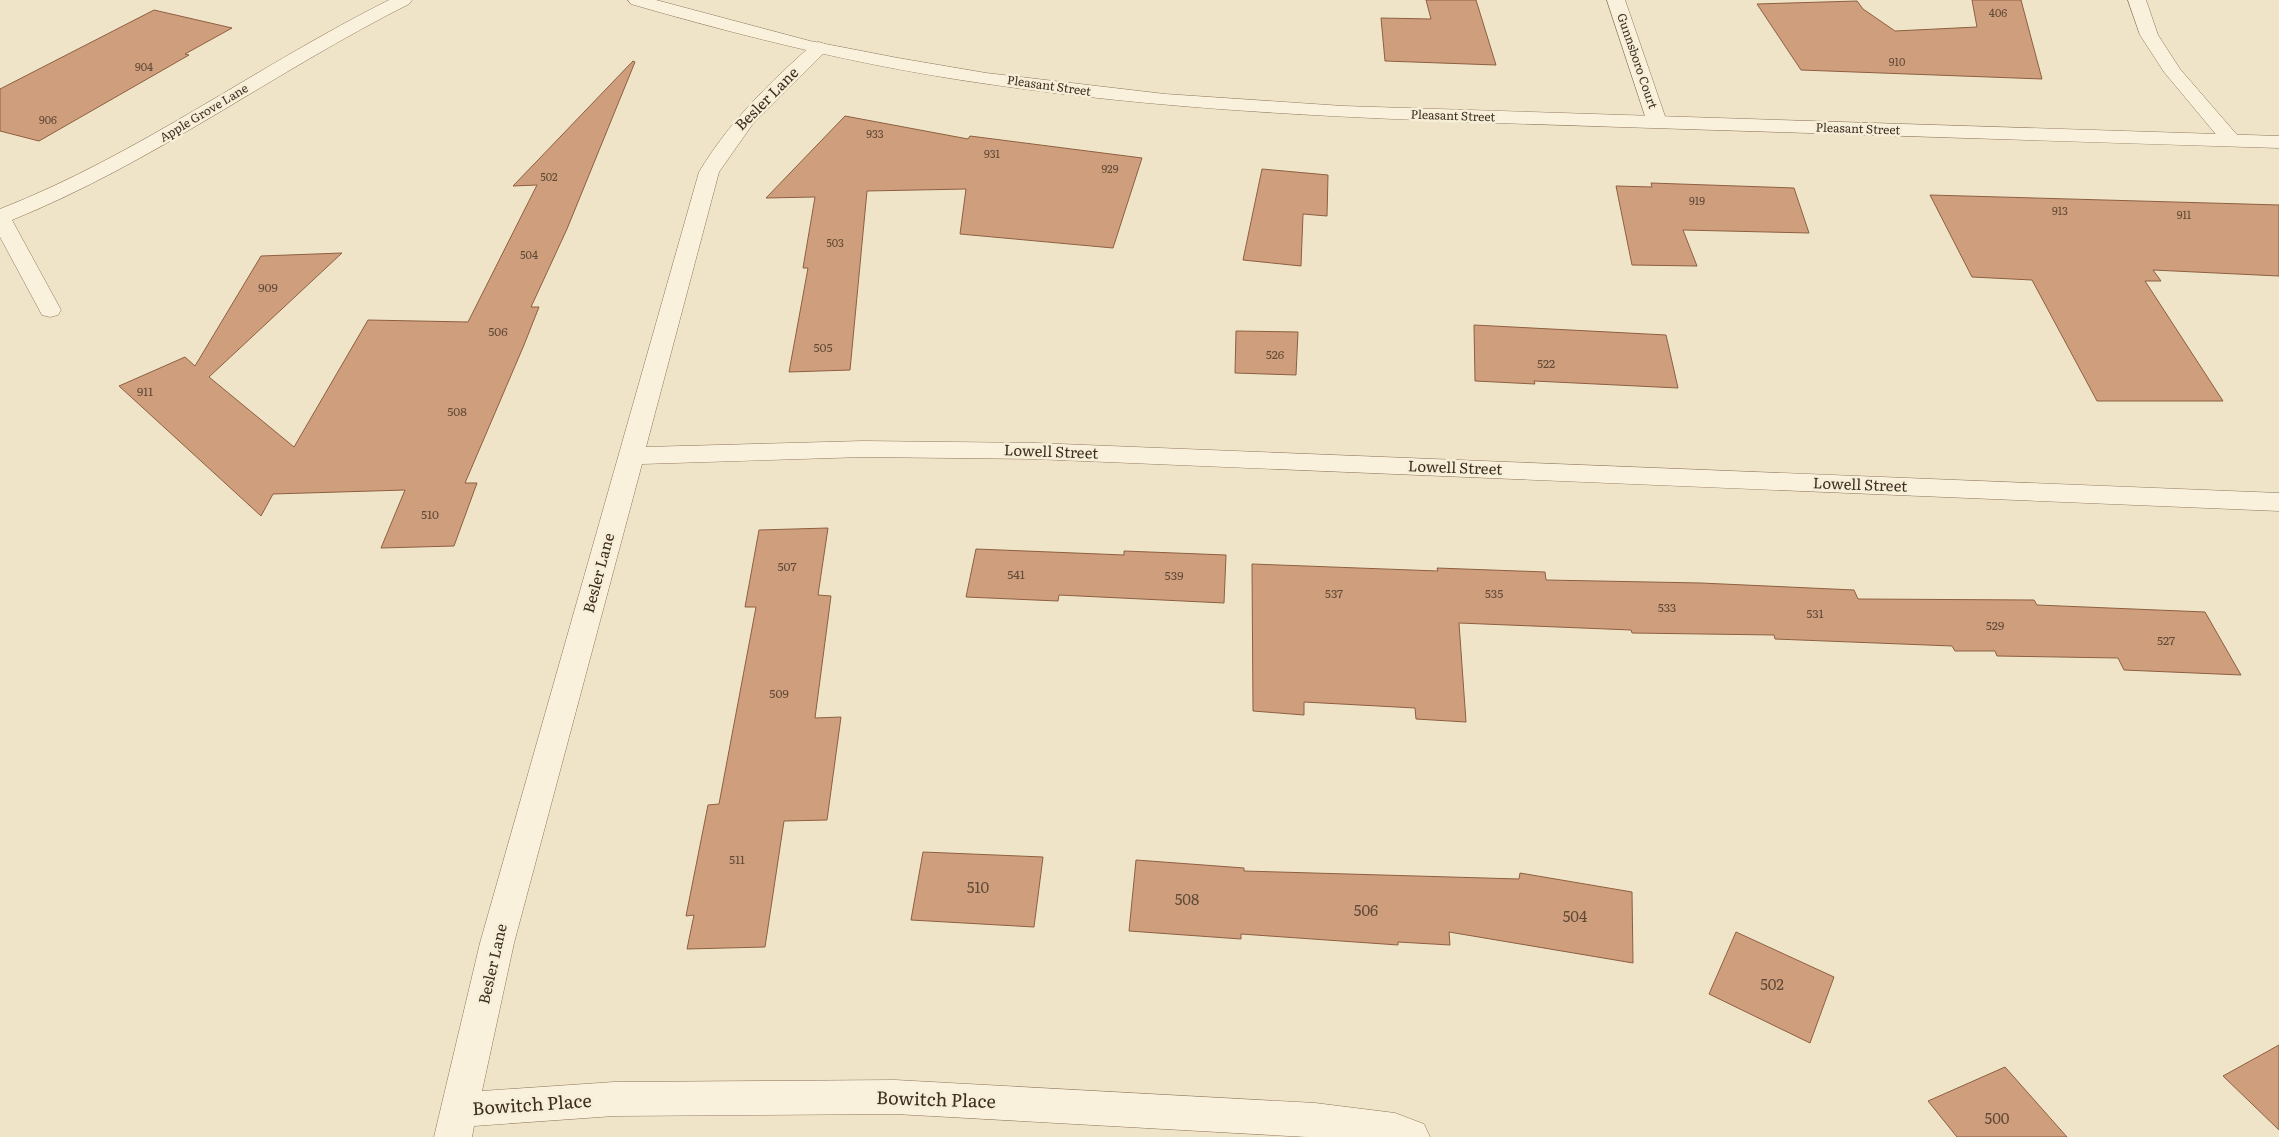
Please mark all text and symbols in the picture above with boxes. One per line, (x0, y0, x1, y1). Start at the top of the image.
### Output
house number: 406 (1989, 4, 2007, 20)
street label: Gunnsboro Court (1613, 10, 1663, 111)
house number: 910 (1889, 53, 1905, 69)
house number: 904 (135, 58, 153, 74)
street label: Besler Lane (729, 61, 803, 135)
street label: Pleasant Street (1006, 70, 1092, 100)
street label: Apple Grove Lane (156, 79, 251, 146)
street label: Pleasant Street (1410, 105, 1496, 125)
house number: 906 (39, 111, 57, 127)
street label: Pleasant Street (1815, 118, 1901, 138)
house number: 933 (866, 125, 884, 141)
house number: 931 (984, 145, 1001, 161)
house number: 929 (1102, 160, 1119, 176)
house number: 502 (540, 168, 558, 184)
house number: 919 (1689, 192, 1705, 208)
house number: 913 (2052, 202, 2068, 218)
house number: 911 (2177, 206, 2192, 222)
house number: 503 (826, 234, 844, 250)
house number: 504 (520, 246, 538, 262)
house number: 909 (258, 278, 278, 296)
house number: 506 (488, 322, 508, 340)
house number: 505 (813, 338, 833, 356)
house number: 526 (1266, 345, 1285, 363)
house number: 522 (1537, 354, 1555, 372)
house number: 911 (137, 382, 153, 400)
house number: 508 (447, 402, 467, 420)
street label: Lowell Street (1003, 437, 1099, 464)
street label: Lowell Street (1407, 453, 1503, 480)
street label: Lowell Street (1812, 470, 1908, 497)
house number: 510 (421, 505, 439, 523)
street label: Besler Lane (576, 530, 619, 615)
house number: 507 (777, 557, 797, 575)
house number: 541 (1007, 565, 1025, 583)
house number: 539 (1165, 566, 1183, 584)
house number: 537 (1325, 584, 1343, 602)
house number: 535 (1485, 584, 1503, 602)
house number: 533 (1658, 598, 1676, 616)
house number: 531 (1806, 604, 1824, 622)
house number: 529 (1986, 616, 2004, 634)
house number: 527 (2157, 631, 2175, 649)
house number: 509 (769, 684, 789, 702)
house number: 511 (729, 850, 745, 868)
house number: 510 (967, 875, 990, 898)
house number: 508 (1175, 887, 1199, 910)
house number: 506 (1354, 898, 1378, 921)
house number: 504 (1563, 904, 1587, 927)
street label: Besler Lane (471, 921, 512, 1006)
house number: 502 (1760, 972, 1784, 995)
street label: Bowitch Place (876, 1083, 996, 1114)
street label: Bowitch Place (471, 1086, 592, 1121)
house number: 500 (1985, 1106, 2010, 1129)

